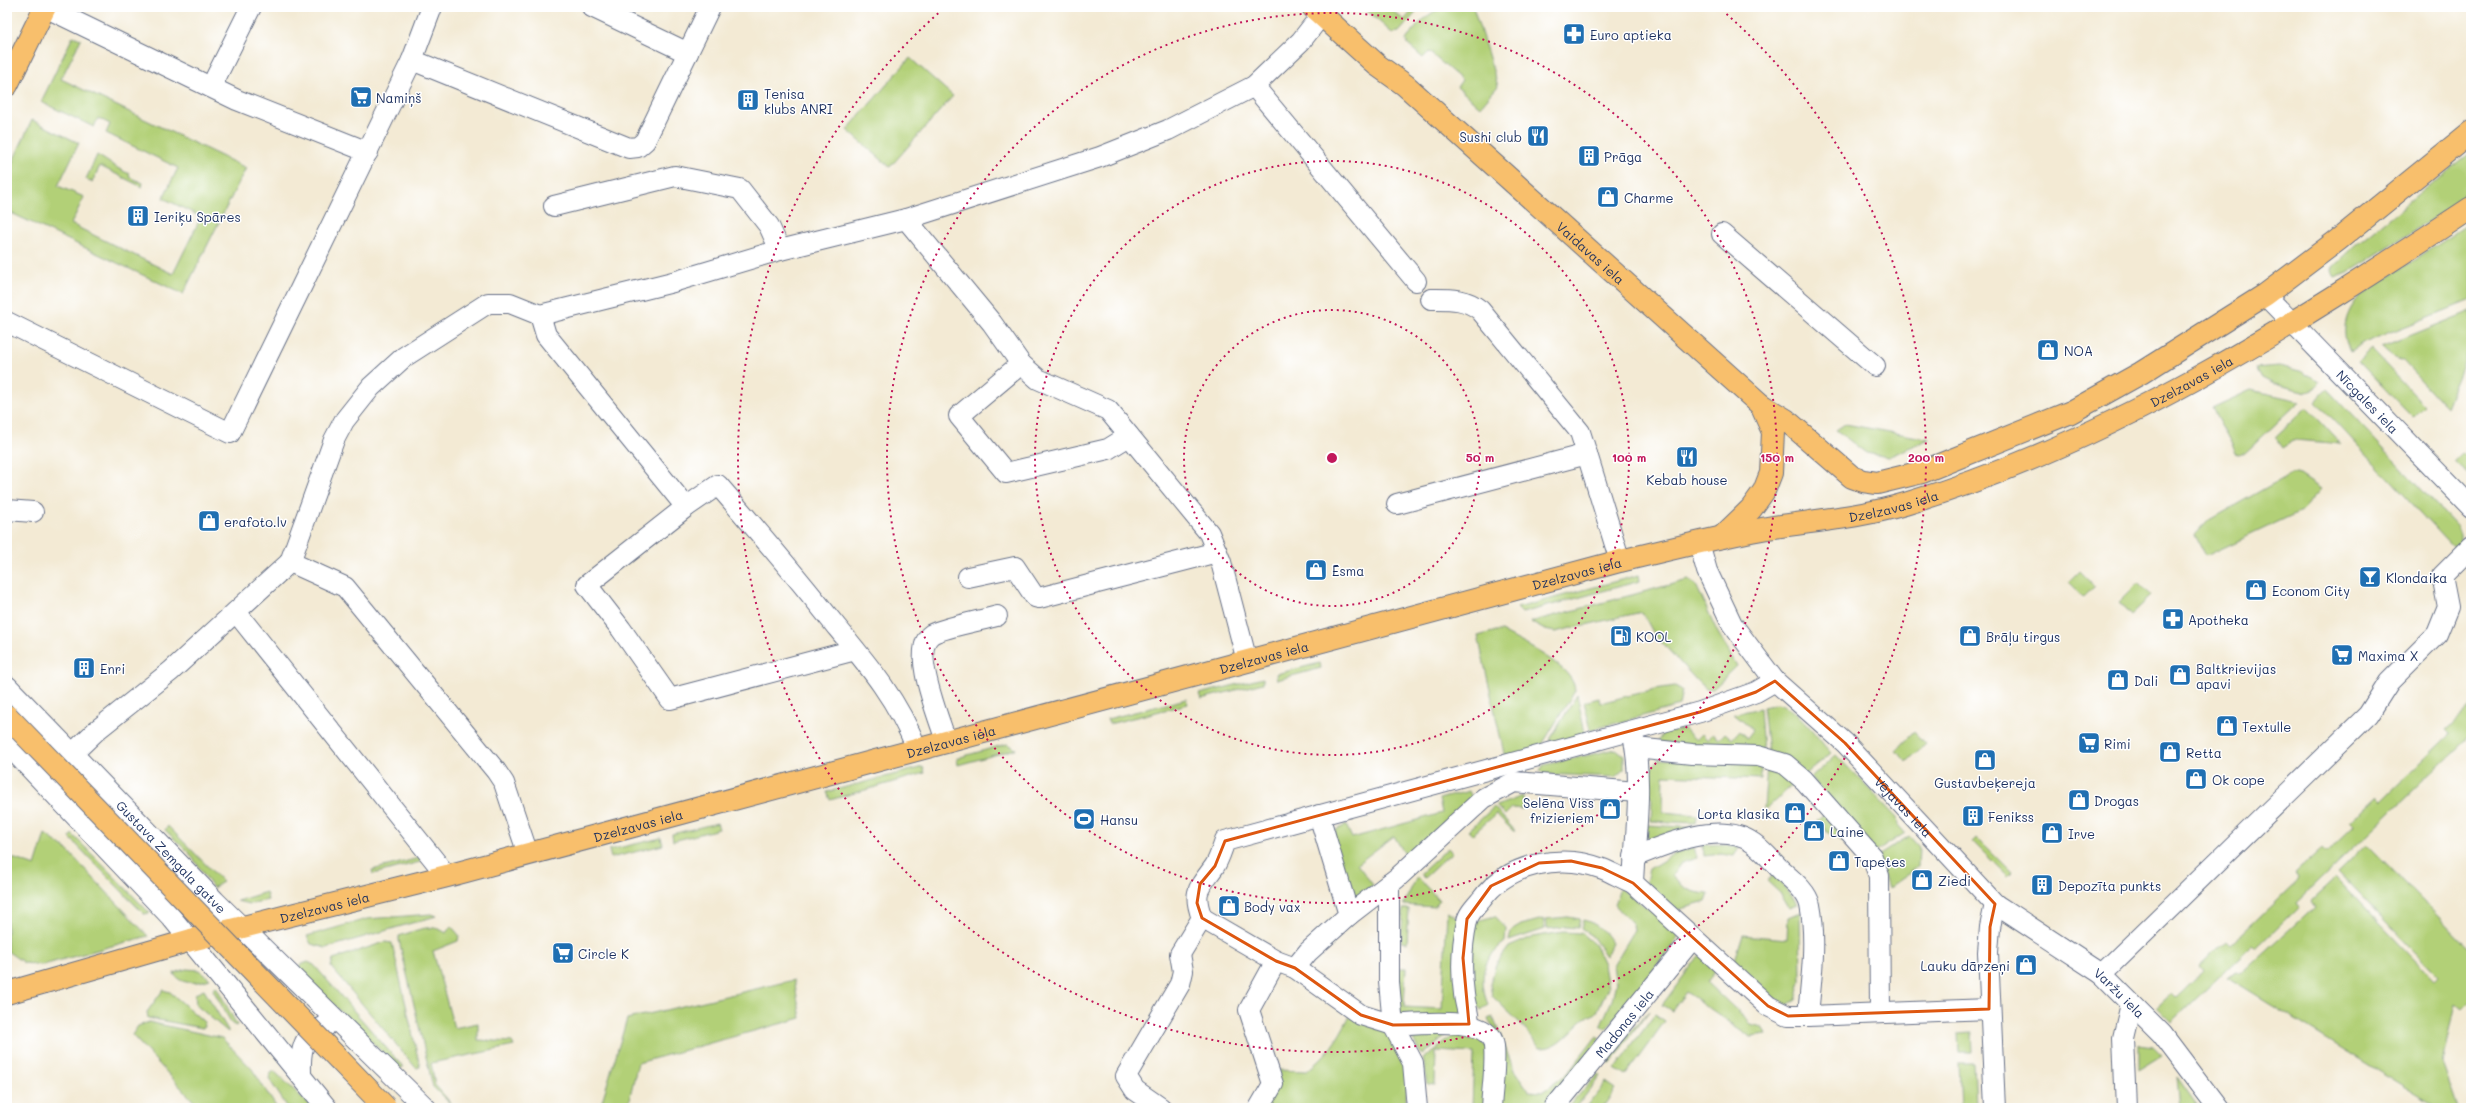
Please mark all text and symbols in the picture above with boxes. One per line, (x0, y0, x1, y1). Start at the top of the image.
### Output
pharmacy icon: Euro aptieka (1561, 21, 1587, 47)
place label: Euro aptieka (1590, 26, 1672, 43)
supermarket icon: Namiņš (348, 84, 374, 110)
place label: Tenisa klubs ANRI (764, 85, 833, 117)
building icon: Tenisa klubs ANRI (735, 87, 761, 113)
place label: Namiņš (376, 89, 422, 107)
restaurant icon: Sushi club (1525, 123, 1551, 149)
place label: Sushi club (1459, 128, 1522, 145)
building icon: Prāga (1576, 143, 1602, 169)
place label: Prāga (1604, 148, 1642, 165)
shop icon: Charme (1595, 184, 1621, 210)
place label: Charme (1624, 189, 1674, 206)
building icon: Ieriķu Spāres (125, 203, 151, 229)
place label: Ieriķu Spāres (154, 208, 241, 226)
street label: Vaidavas iela (1554, 217, 1629, 287)
shop icon: NOA (2035, 337, 2061, 363)
place label: NOA (2064, 342, 2093, 359)
street label: Dzelzavas iela (2147, 351, 2236, 410)
street label: Nīcgales iela (2333, 366, 2403, 437)
restaurant icon: Kebab house (1674, 444, 1700, 470)
text: 50 m (1466, 449, 1494, 465)
text: 100 m (1612, 449, 1646, 465)
text: 150 m (1760, 449, 1794, 465)
text: 200 m (1908, 449, 1944, 465)
centre of rings (1325, 451, 1339, 465)
place label: Kebab house (1646, 471, 1728, 488)
street label: Dzelzavas iela (1847, 486, 1940, 525)
shop icon: erafoto.lv (196, 508, 222, 534)
place label: erafoto.lv (224, 513, 287, 530)
street label: Dzelzavas iela (1530, 553, 1623, 593)
shop icon: Ēsma (1303, 557, 1329, 583)
place label: Ēsma (1332, 562, 1364, 579)
bar icon: Klondaika (2357, 564, 2383, 590)
place label: Klondaika (2386, 569, 2447, 586)
shop icon: Econom City (2243, 577, 2269, 603)
place label: Econom City (2272, 582, 2350, 599)
pharmacy icon: Apotheka (2160, 606, 2186, 632)
place label: Apotheka (2188, 611, 2249, 628)
fuel station icon: KOOL (1608, 623, 1634, 649)
shop icon: Brāļu tirgus (1957, 623, 1983, 649)
place label: KOOL (1636, 628, 1671, 645)
place label: Brāļu tirgus (1986, 628, 2060, 646)
street label: Dzelzavas iela (1217, 637, 1310, 677)
supermarket icon: Maxima X (2329, 642, 2355, 668)
place label: Maxima X (2358, 647, 2418, 664)
building icon: Enri (71, 655, 97, 681)
place label: Enri (100, 660, 125, 677)
place label: Baltkrievijas apavi (2196, 660, 2276, 692)
shop icon: Baltkrievijas apavi (2167, 662, 2193, 688)
shop icon: Dali (2105, 667, 2131, 693)
place label: Dali (2134, 672, 2158, 689)
shop icon: Textulle (2214, 713, 2240, 739)
place label: Textulle (2242, 718, 2291, 735)
street label: Dzelzavas iela (904, 721, 997, 761)
supermarket icon: Rimi (2076, 730, 2102, 756)
place label: Rimi (2104, 735, 2131, 752)
shop icon: Retta (2157, 739, 2183, 765)
place label: Retta (2186, 744, 2222, 761)
shop icon: Gustavbeķereja (1972, 747, 1998, 773)
shop icon: Ok cope (2183, 766, 2209, 792)
place label: Ok cope (2212, 771, 2265, 788)
street label: Vējavas iela (1871, 772, 1936, 840)
place label: Gustavbeķereja (1934, 774, 2036, 792)
shop icon: Drogas (2066, 787, 2092, 813)
place label: Drogas (2094, 792, 2139, 809)
place label: Selēna Viss frizieriem (1523, 794, 1594, 826)
street label: Gustava Zemgala gatve (113, 796, 230, 916)
shop icon: Selēna Viss frizieriem (1597, 796, 1623, 822)
shop icon: Lorta klasika (1782, 800, 1808, 826)
building icon: Fenikss (1960, 803, 1986, 829)
street label: Dzelzavas iela (591, 805, 684, 845)
place label: Lorta klasika (1697, 805, 1780, 822)
sports icon: Hansu (1071, 806, 1097, 832)
place label: Fenikss (1988, 808, 2034, 825)
place label: Hansu (1100, 811, 1138, 828)
shop icon: Laine (1801, 818, 1827, 844)
shop icon: Irve (2039, 820, 2065, 846)
place label: Laine (1830, 823, 1864, 840)
place label: Irve (2068, 825, 2095, 842)
shop icon: Tapetes (1826, 848, 1852, 874)
place label: Tapetes (1854, 853, 1906, 870)
shop icon: Ziedi (1909, 867, 1935, 893)
place label: Ziedi (1938, 872, 1971, 889)
building icon: Depozīta punkts (2029, 872, 2055, 898)
place label: Depozīta punkts (2058, 877, 2161, 894)
street label: Dzelzavas iela (278, 887, 371, 926)
shop icon: Body vax (1216, 893, 1242, 919)
place label: Body vax (1244, 898, 1301, 915)
supermarket icon: Circle K (550, 940, 576, 966)
place label: Circle K (578, 945, 629, 962)
shop icon: Lauku dārzeņi (2013, 952, 2039, 978)
place label: Lauku dārzeņi (1920, 957, 2010, 975)
street label: Varžu iela (2091, 963, 2149, 1021)
street label: Madonas iela (1591, 985, 1657, 1061)

